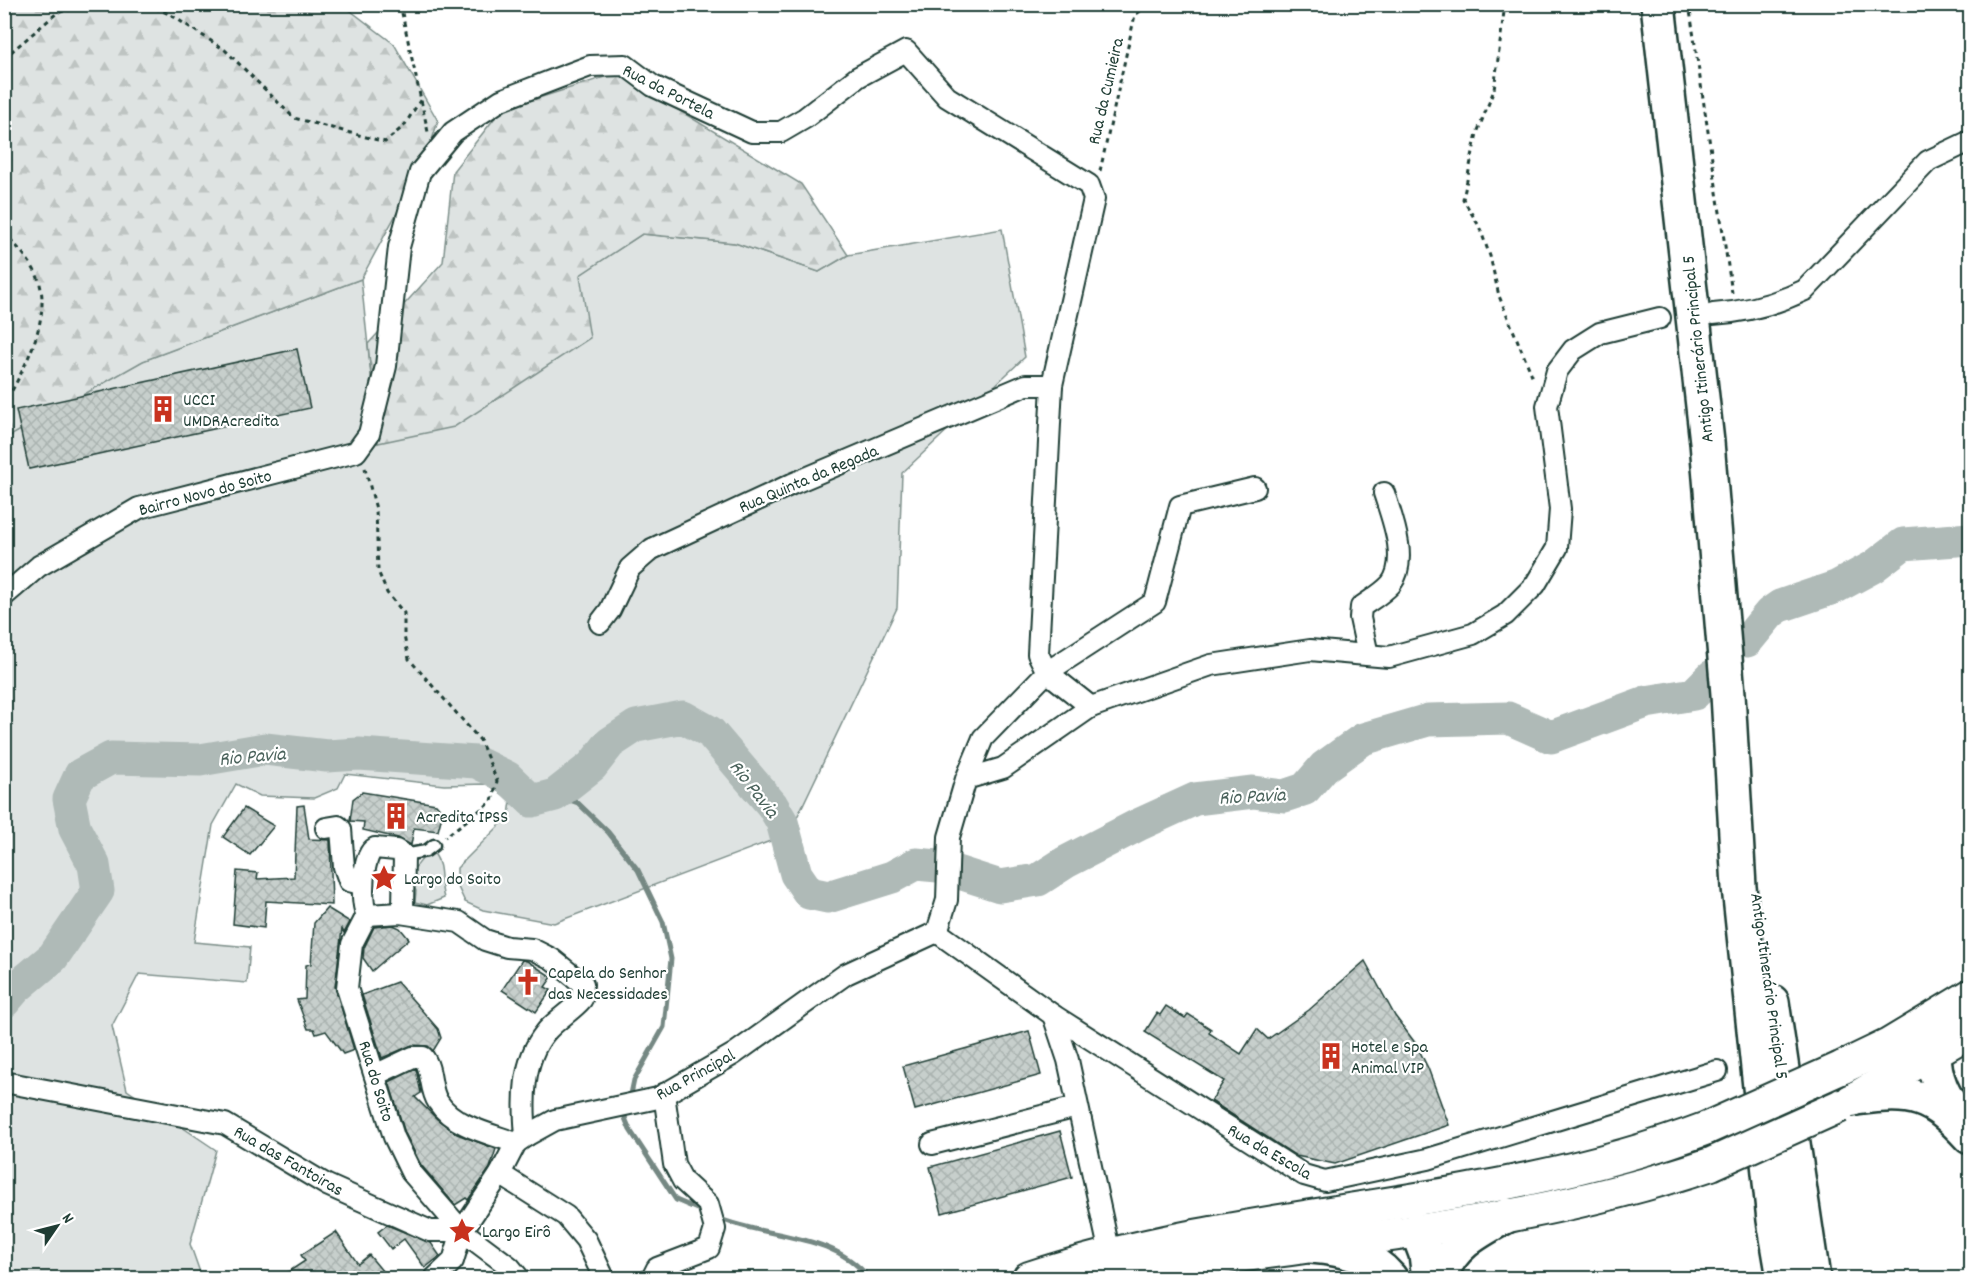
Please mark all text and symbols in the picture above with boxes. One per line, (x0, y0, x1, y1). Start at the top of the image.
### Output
street label: Rua da Cumieira (1083, 35, 1132, 147)
street label: Rua da Portela (618, 59, 719, 127)
street label: Antigo Itinerário Principal 5 (1677, 254, 1722, 444)
place label: UCCI UMDRAcredita (183, 389, 279, 435)
building icon: UCCI UMDRAcredita (148, 394, 178, 424)
street label: Rua Quinta da Regada (735, 439, 883, 521)
street label: Bairro Novo do Soito (136, 465, 275, 524)
water label: Rio Pavia (218, 741, 288, 775)
water label: Rio Pavia (721, 755, 785, 826)
water label: Rio Pavia (1218, 782, 1288, 814)
building icon: Acredita IPSS (381, 801, 411, 831)
place label: Acredita IPSS (416, 806, 508, 831)
place icon: Largo do Soito (369, 863, 399, 893)
place label: Largo do Soito (404, 868, 501, 893)
street label: Antigo Itinerário Principal 5 (1742, 891, 1793, 1081)
place label: Capela do Senhor das Necessidades (548, 962, 668, 1008)
church icon: Capela do Senhor das Necessidades (513, 967, 543, 997)
place label: Hotel e Spa Animal VIP (1351, 1036, 1428, 1082)
street label: Rua do Soito (350, 1038, 399, 1125)
building icon: Hotel e Spa Animal VIP (1316, 1041, 1346, 1071)
street label: Rua Principal (652, 1044, 741, 1108)
street label: Rua da Escola (1222, 1119, 1316, 1188)
street label: Rua das Fantoiras (228, 1121, 347, 1204)
north arrow (27, 1196, 87, 1256)
text: N (56, 1209, 79, 1229)
place icon: Largo Eirô (447, 1216, 477, 1246)
place label: Largo Eirô (482, 1221, 551, 1246)

